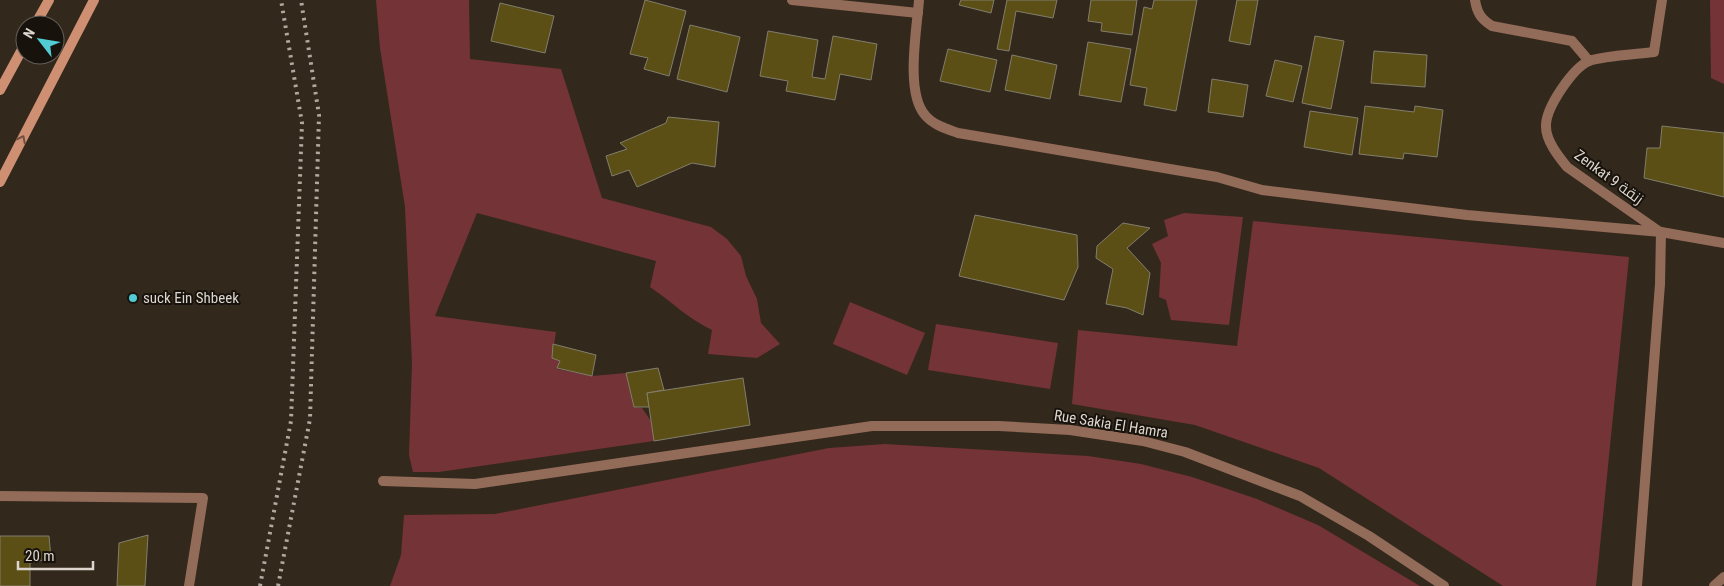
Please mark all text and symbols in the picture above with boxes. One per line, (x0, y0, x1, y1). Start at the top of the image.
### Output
north arrow (15, 15, 65, 65)
text: N (20, 26, 38, 41)
one-way arrow (16, 135, 26, 144)
street label: Zenkat 9 زنقة (1571, 146, 1647, 208)
place label: suck Ein Shbeek (143, 289, 239, 307)
marker: suck Ein Shbeek (127, 292, 139, 304)
street label: Rue Sakia El Hamra (1053, 406, 1169, 442)
scale bar (18, 538, 92, 570)
text: 20 m (25, 547, 55, 565)

